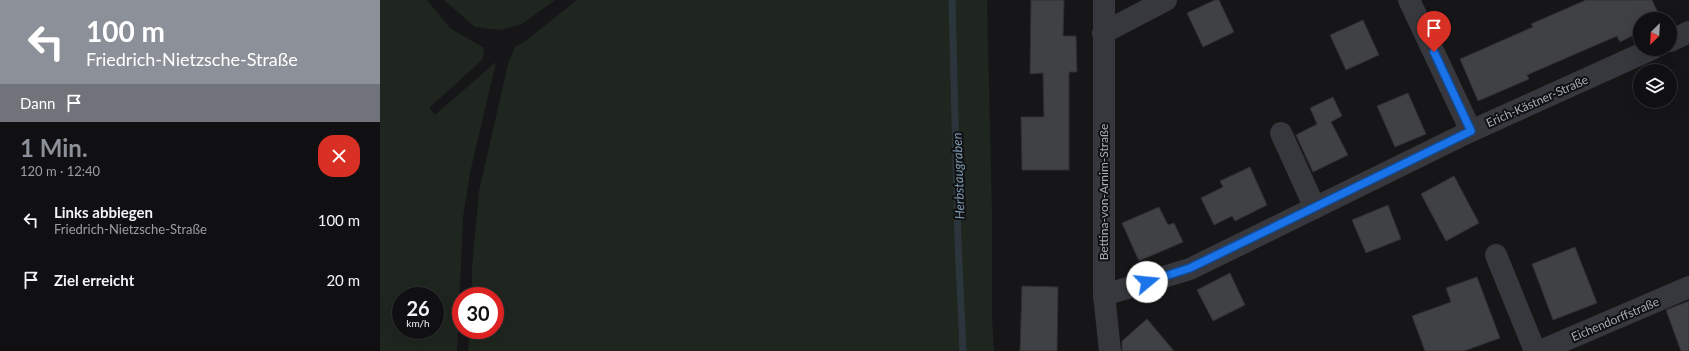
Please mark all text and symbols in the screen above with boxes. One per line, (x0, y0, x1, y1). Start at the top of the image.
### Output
pin (1417, 11, 1451, 52)
north arrow (1633, 12, 1677, 56)
map controls (1633, 12, 1677, 108)
text: 100 m (86, 14, 165, 48)
icon: left (20, 16, 72, 68)
icon: arrive (1423, 17, 1445, 39)
text: Friedrich-Nietzsche-Straße (86, 48, 298, 70)
button: layers (1633, 64, 1677, 108)
street label: Erich-Kästner-Straße (1484, 72, 1590, 130)
icon: arrive (63, 92, 85, 114)
text: Dann (20, 94, 55, 112)
street label: Bettina-von-Arnim-Straße (1096, 124, 1111, 260)
water label: Herbstaugraben (948, 132, 968, 220)
text: 1 Min. (20, 133, 88, 162)
button: close (318, 135, 360, 177)
text: 120 m · 12:40 (20, 163, 100, 179)
text: Links abbiegen (54, 203, 153, 221)
icon: left (20, 209, 42, 231)
text: 100 m (318, 211, 360, 229)
text: Friedrich-Nietzsche-Straße (54, 221, 207, 237)
position arrow (1126, 261, 1168, 303)
icon: arrive (20, 269, 42, 291)
text: Ziel erreicht (54, 271, 134, 289)
text: 20 m (326, 271, 360, 289)
speed limit sign: 30 (452, 287, 504, 339)
street label: Eichendorffstraße (1569, 294, 1661, 344)
text: 26 (406, 296, 430, 320)
text: km/h (406, 317, 430, 329)

